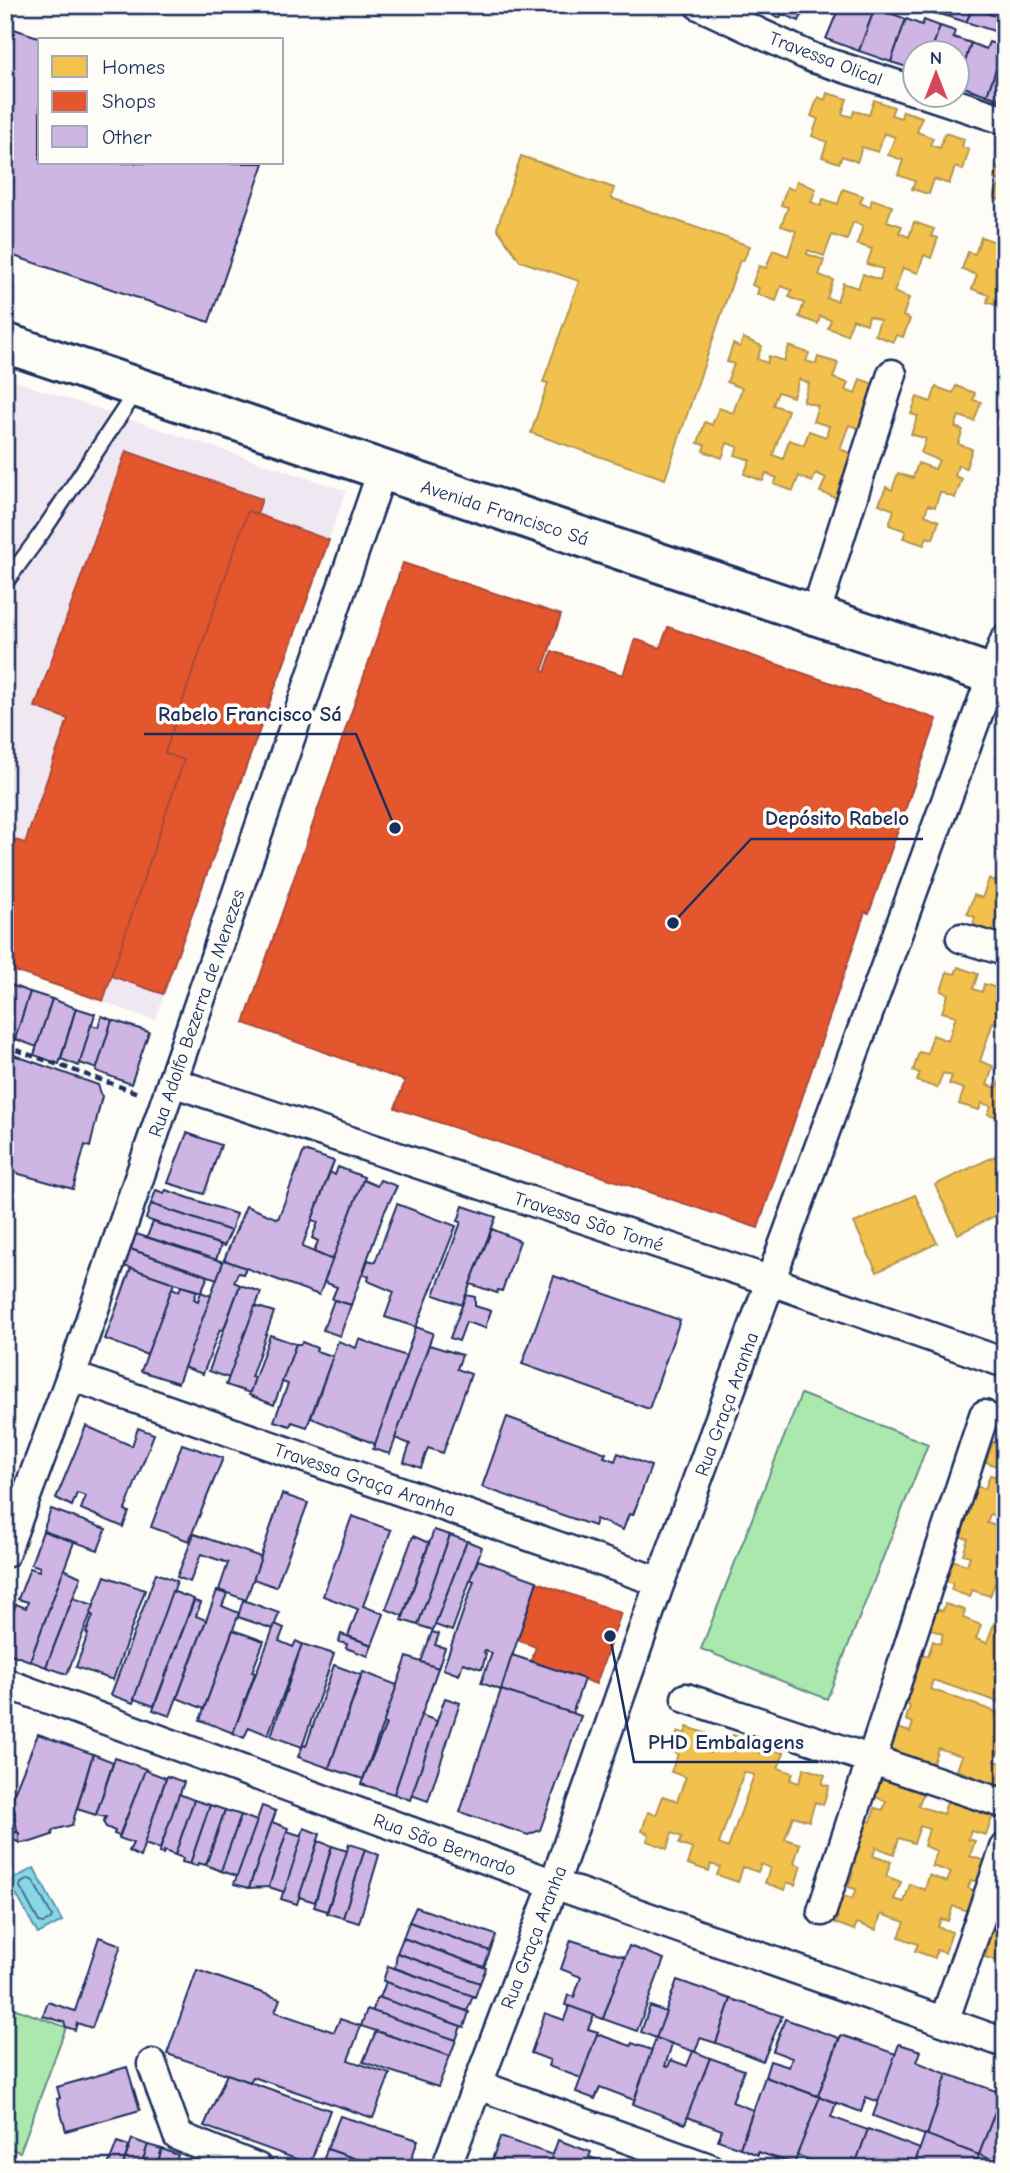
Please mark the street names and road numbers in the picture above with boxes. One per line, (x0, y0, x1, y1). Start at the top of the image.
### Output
street label: Travessa Olical (766, 27, 885, 91)
street label: Avenida Francisco Sá (418, 475, 591, 550)
street label: Rua Adolfo Bezerra de Menezes (144, 887, 250, 1140)
street label: Travessa São Tomé (511, 1187, 666, 1257)
street label: Rua Graça Aranha (691, 1329, 763, 1479)
street label: Travessa Graça Aranha (271, 1439, 458, 1521)
street label: Rua São Bernardo (370, 1809, 519, 1881)
street label: Rua Graça Aranha (496, 1863, 571, 2012)

